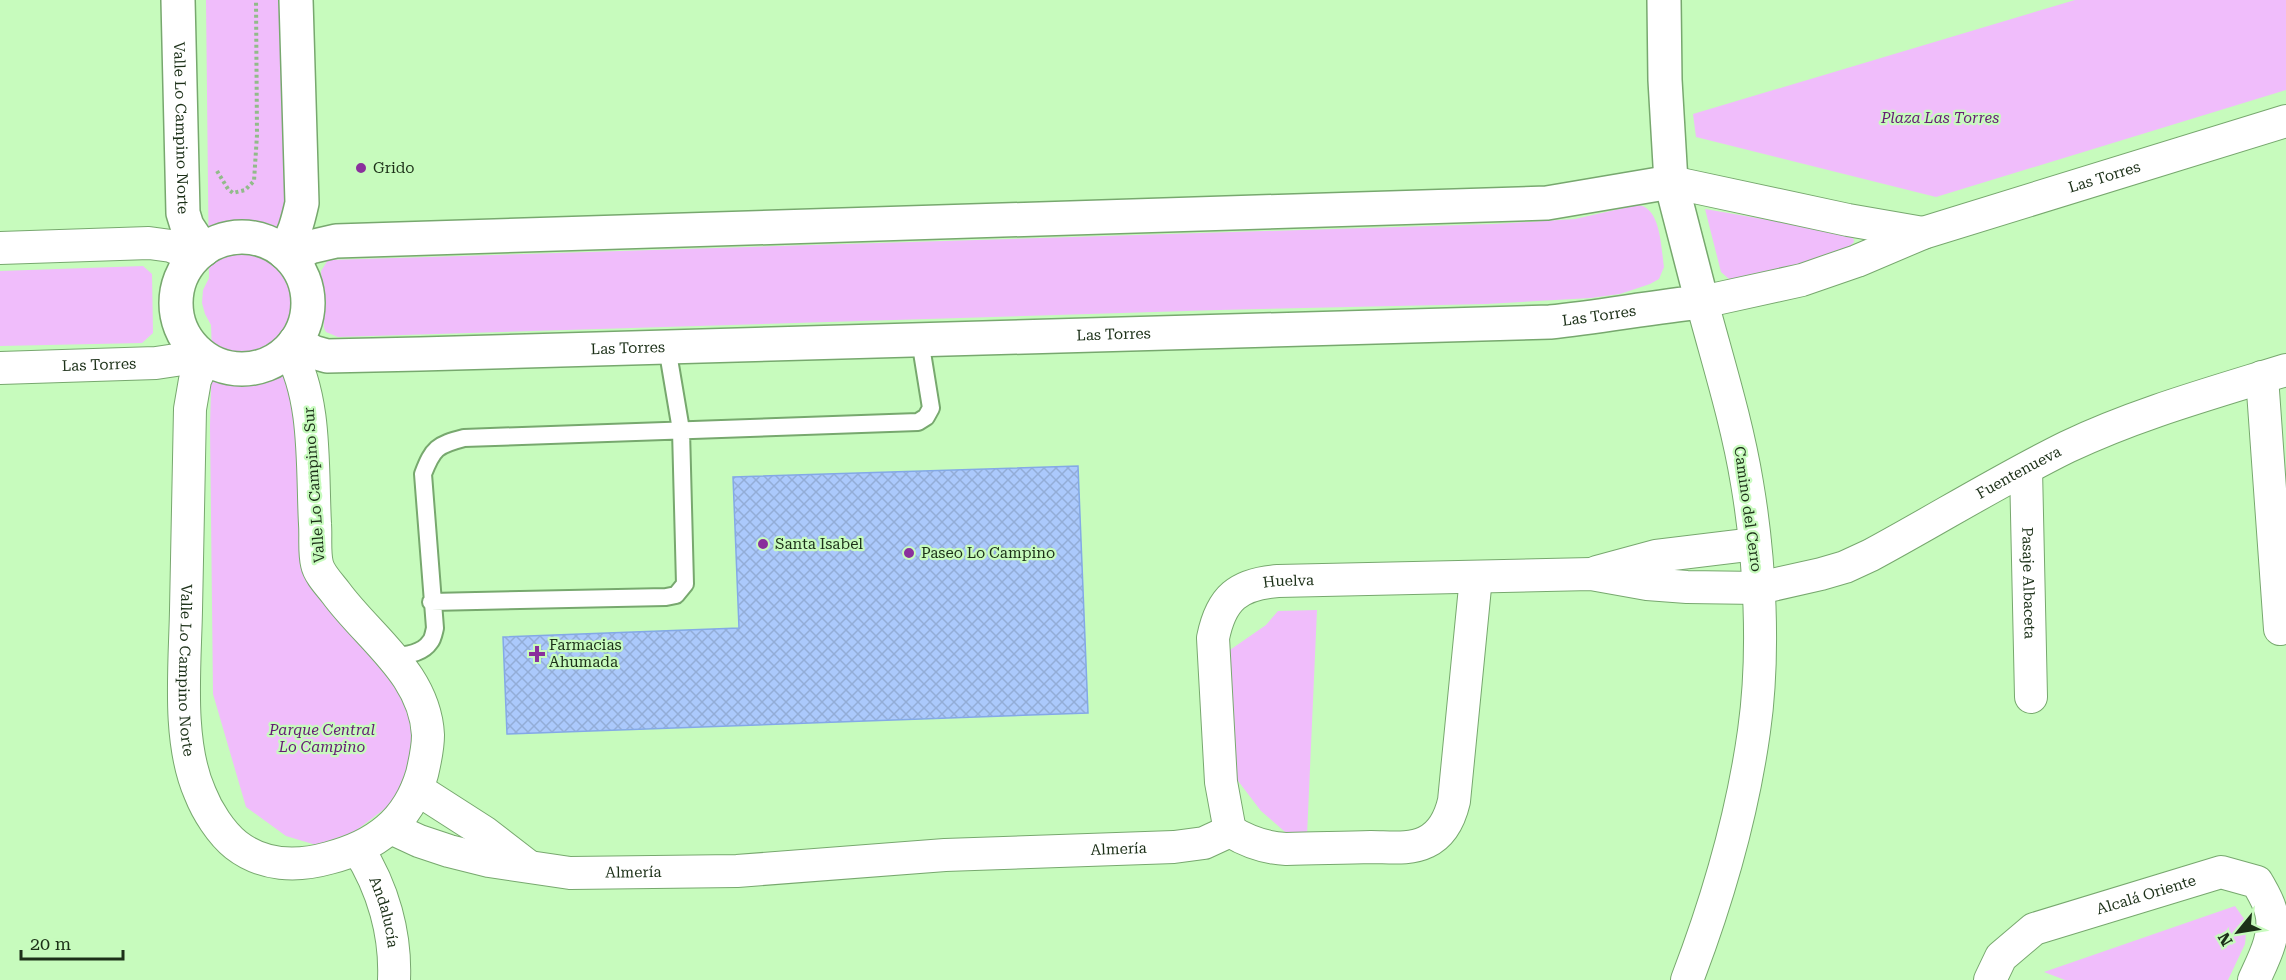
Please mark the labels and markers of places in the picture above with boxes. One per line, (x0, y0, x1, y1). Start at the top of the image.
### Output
place label: Grido (373, 159, 415, 177)
marker: Grido (354, 161, 368, 175)
place label: Santa Isabel (775, 535, 863, 553)
marker: Santa Isabel (756, 537, 770, 551)
place label: Paseo Lo Campino (921, 544, 1055, 562)
marker: Paseo Lo Campino (902, 546, 916, 560)
place label: Farmacias Ahumada (549, 636, 622, 671)
marker: Farmacias Ahumada (530, 647, 544, 661)

